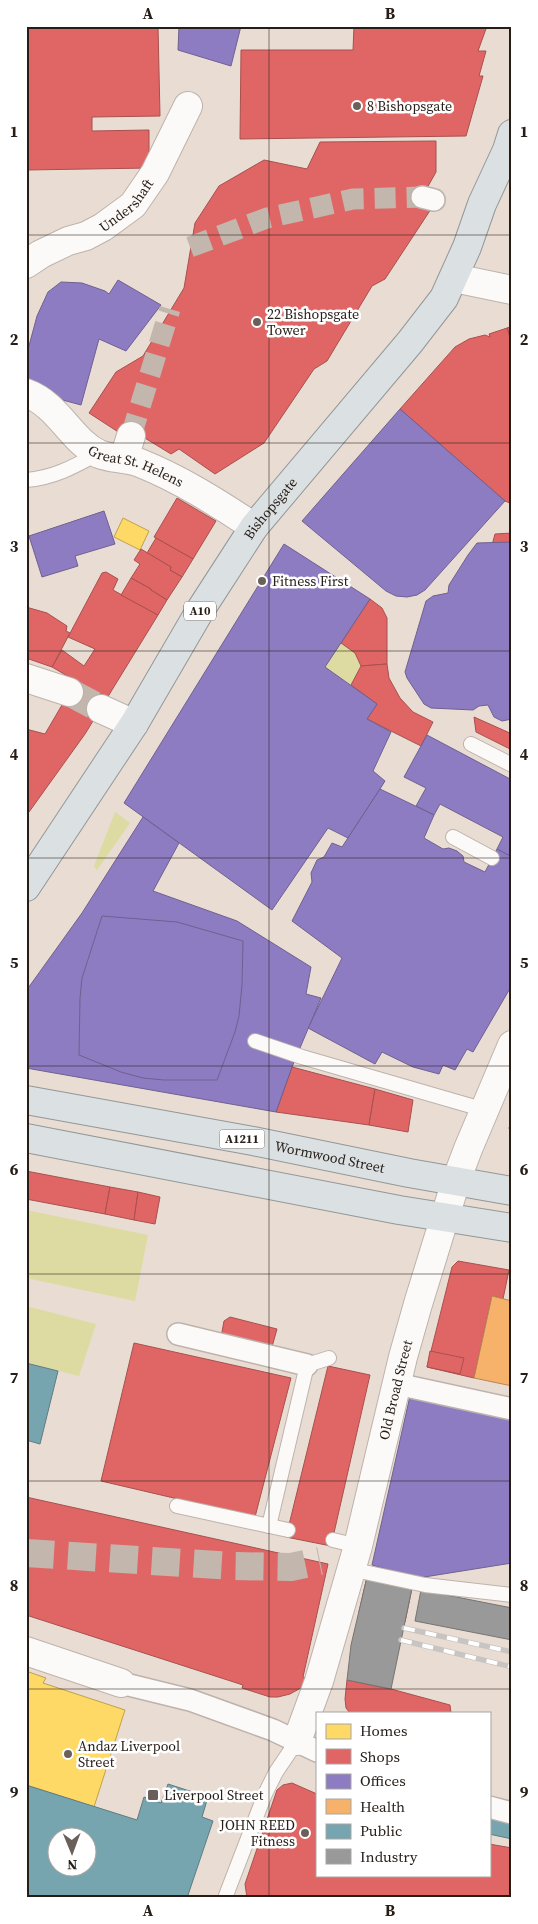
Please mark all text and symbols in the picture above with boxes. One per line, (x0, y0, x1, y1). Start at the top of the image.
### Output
text: A (143, 2, 154, 24)
text: B (385, 2, 396, 24)
place label: 8 Bishopsgate (367, 96, 452, 116)
marker: 8 Bishopsgate (351, 100, 363, 112)
text: 1 (10, 120, 18, 142)
text: 1 (520, 120, 528, 142)
street label: Undershaft (95, 175, 158, 237)
place label: 22 Bishopsgate Tower (267, 304, 359, 340)
marker: 22 Bishopsgate Tower (251, 316, 263, 328)
text: 2 (10, 328, 19, 350)
text: 2 (520, 328, 529, 350)
street label: Great St. Helens (84, 440, 187, 492)
street label: Bishopsgate (239, 473, 302, 543)
text: 3 (10, 535, 19, 557)
text: 3 (520, 535, 529, 557)
place label: Fitness First (272, 571, 349, 591)
marker: Fitness First (256, 575, 268, 587)
road number: A10 (184, 602, 216, 620)
text: 4 (10, 743, 19, 765)
text: 4 (520, 743, 529, 765)
text: 5 (10, 951, 19, 973)
text: 5 (520, 951, 529, 973)
road number: A1211 (220, 1130, 264, 1148)
street label: Wormwood Street (273, 1136, 387, 1178)
text: 6 (10, 1158, 19, 1180)
text: 6 (520, 1158, 529, 1180)
street label: Old Broad Street (374, 1337, 417, 1442)
text: 7 (10, 1366, 19, 1388)
text: 7 (520, 1366, 529, 1388)
text: 8 (10, 1574, 18, 1596)
text: 8 (520, 1574, 528, 1596)
legend (316, 1712, 490, 1876)
text: Homes (360, 1720, 407, 1741)
place label: Andaz Liverpool Street (78, 1736, 180, 1772)
text: Shops (360, 1746, 400, 1767)
marker: Andaz Liverpool Street (62, 1748, 74, 1760)
text: Offices (360, 1770, 406, 1791)
text: 9 (10, 1781, 19, 1803)
text: 9 (520, 1781, 529, 1803)
place label: Liverpool Street (164, 1785, 264, 1805)
marker: Liverpool Street (146, 1788, 160, 1802)
text: Health (360, 1796, 405, 1817)
place label: JOHN REED Fitness (219, 1815, 295, 1851)
text: Public (360, 1820, 402, 1841)
north arrow (48, 1826, 98, 1876)
marker: JOHN REED Fitness (299, 1827, 311, 1839)
text: Industry (360, 1846, 418, 1867)
text: N (67, 1855, 78, 1875)
text: A (143, 1899, 154, 1921)
text: B (385, 1899, 396, 1921)

